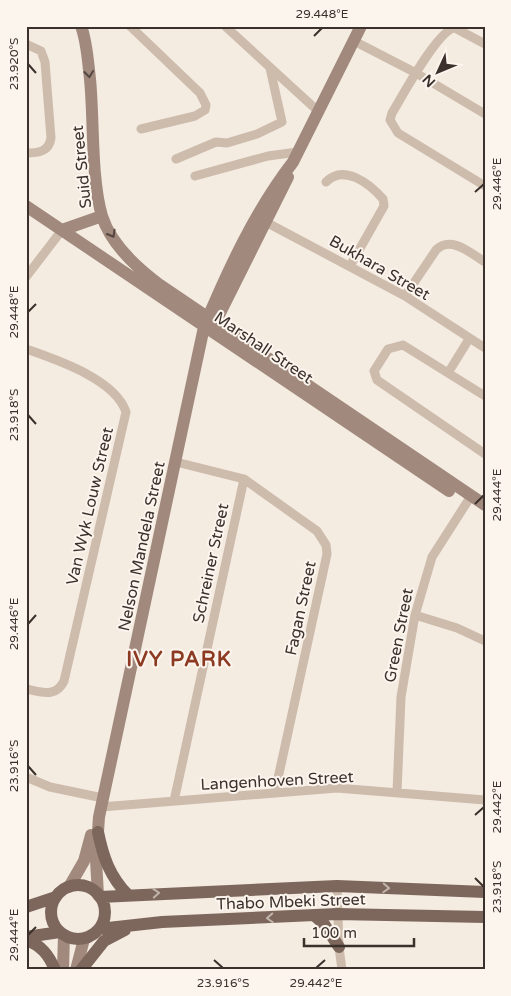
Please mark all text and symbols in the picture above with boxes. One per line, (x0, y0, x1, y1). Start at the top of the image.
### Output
text: 29.448°E (296, 7, 349, 21)
text: 23.920°S (7, 38, 21, 90)
north arrow (414, 48, 464, 98)
one-way arrow (83, 70, 94, 78)
text: N (419, 71, 439, 91)
street label: Suid Street (68, 124, 96, 209)
text: 29.446°E (490, 157, 504, 210)
one-way arrow (105, 228, 115, 237)
street label: Bukhara Street (325, 231, 434, 305)
text: 29.448°E (7, 285, 21, 338)
street label: Marshall Street (210, 307, 317, 388)
text: 23.918°S (7, 389, 21, 441)
street label: Van Wyk Louw Street (62, 425, 118, 587)
street label: Nelson Mandela Street (114, 459, 170, 633)
text: 29.444°E (490, 468, 504, 521)
street label: Schreiner Street (189, 502, 233, 625)
street label: Fagan Street (281, 559, 321, 657)
street label: Green Street (380, 586, 418, 684)
text: 29.446°E (7, 597, 21, 650)
district label: IVY PARK (126, 647, 232, 672)
text: 23.916°S (7, 740, 21, 792)
street label: Langenhoven Street (200, 767, 354, 795)
text: 29.442°E (490, 780, 504, 833)
text: 23.918°S (490, 861, 504, 913)
one-way arrow (382, 882, 390, 893)
one-way arrow (152, 888, 160, 899)
street label: Thabo Mbeki Street (216, 889, 366, 915)
text: 29.444°E (7, 908, 21, 961)
one-way arrow (266, 912, 274, 923)
scale bar (304, 916, 414, 948)
text: 100 m (311, 924, 357, 942)
text: 23.916°S (197, 976, 249, 990)
text: 29.442°E (290, 976, 343, 990)

